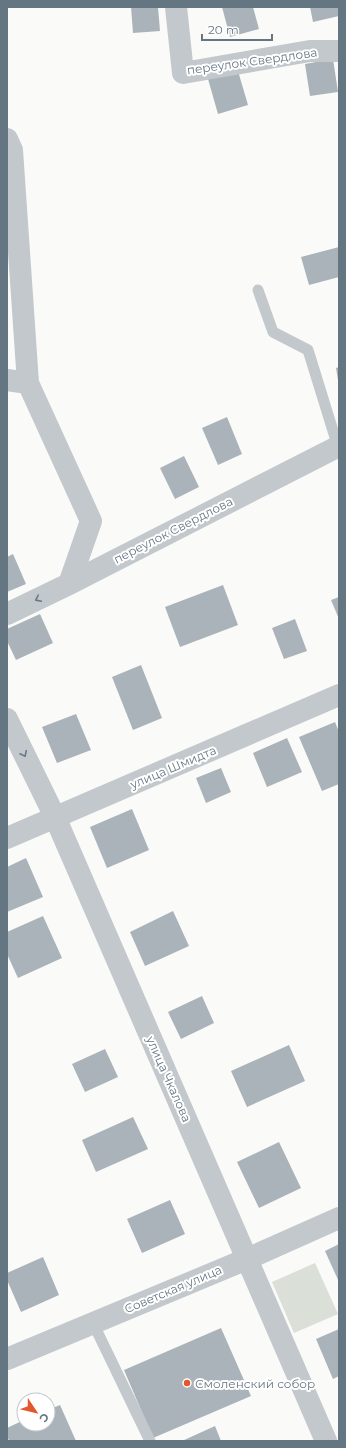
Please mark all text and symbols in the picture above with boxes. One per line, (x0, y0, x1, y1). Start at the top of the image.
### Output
scale bar (202, 16, 272, 42)
text: 20 m (208, 22, 239, 37)
street label: переулок Свердлова (186, 44, 318, 78)
street label: переулок Свердлова (111, 493, 235, 567)
one-way arrow (34, 594, 42, 602)
street label: улица Шмидта (127, 742, 218, 792)
one-way arrow (19, 750, 27, 757)
street label: улица Чкалова (143, 1033, 195, 1124)
street label: Советская улица (122, 1262, 224, 1316)
place label: Смоленский собор (195, 1376, 315, 1391)
marker: Смоленский собор (182, 1378, 192, 1388)
north arrow (16, 1392, 56, 1432)
text: С (36, 1410, 52, 1425)

